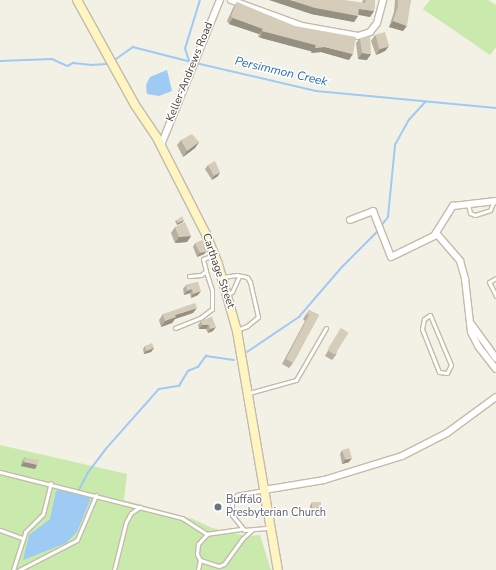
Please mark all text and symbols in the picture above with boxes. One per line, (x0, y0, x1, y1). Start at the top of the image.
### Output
street label: Keller-Andrews Road (164, 20, 216, 124)
water label: Persimmon Creek (233, 54, 329, 90)
street label: Carthage Street (199, 232, 237, 310)
place label: Buffalo Presbyterian Church (226, 494, 326, 520)
marker: Buffalo Presbyterian Church (213, 502, 223, 512)

